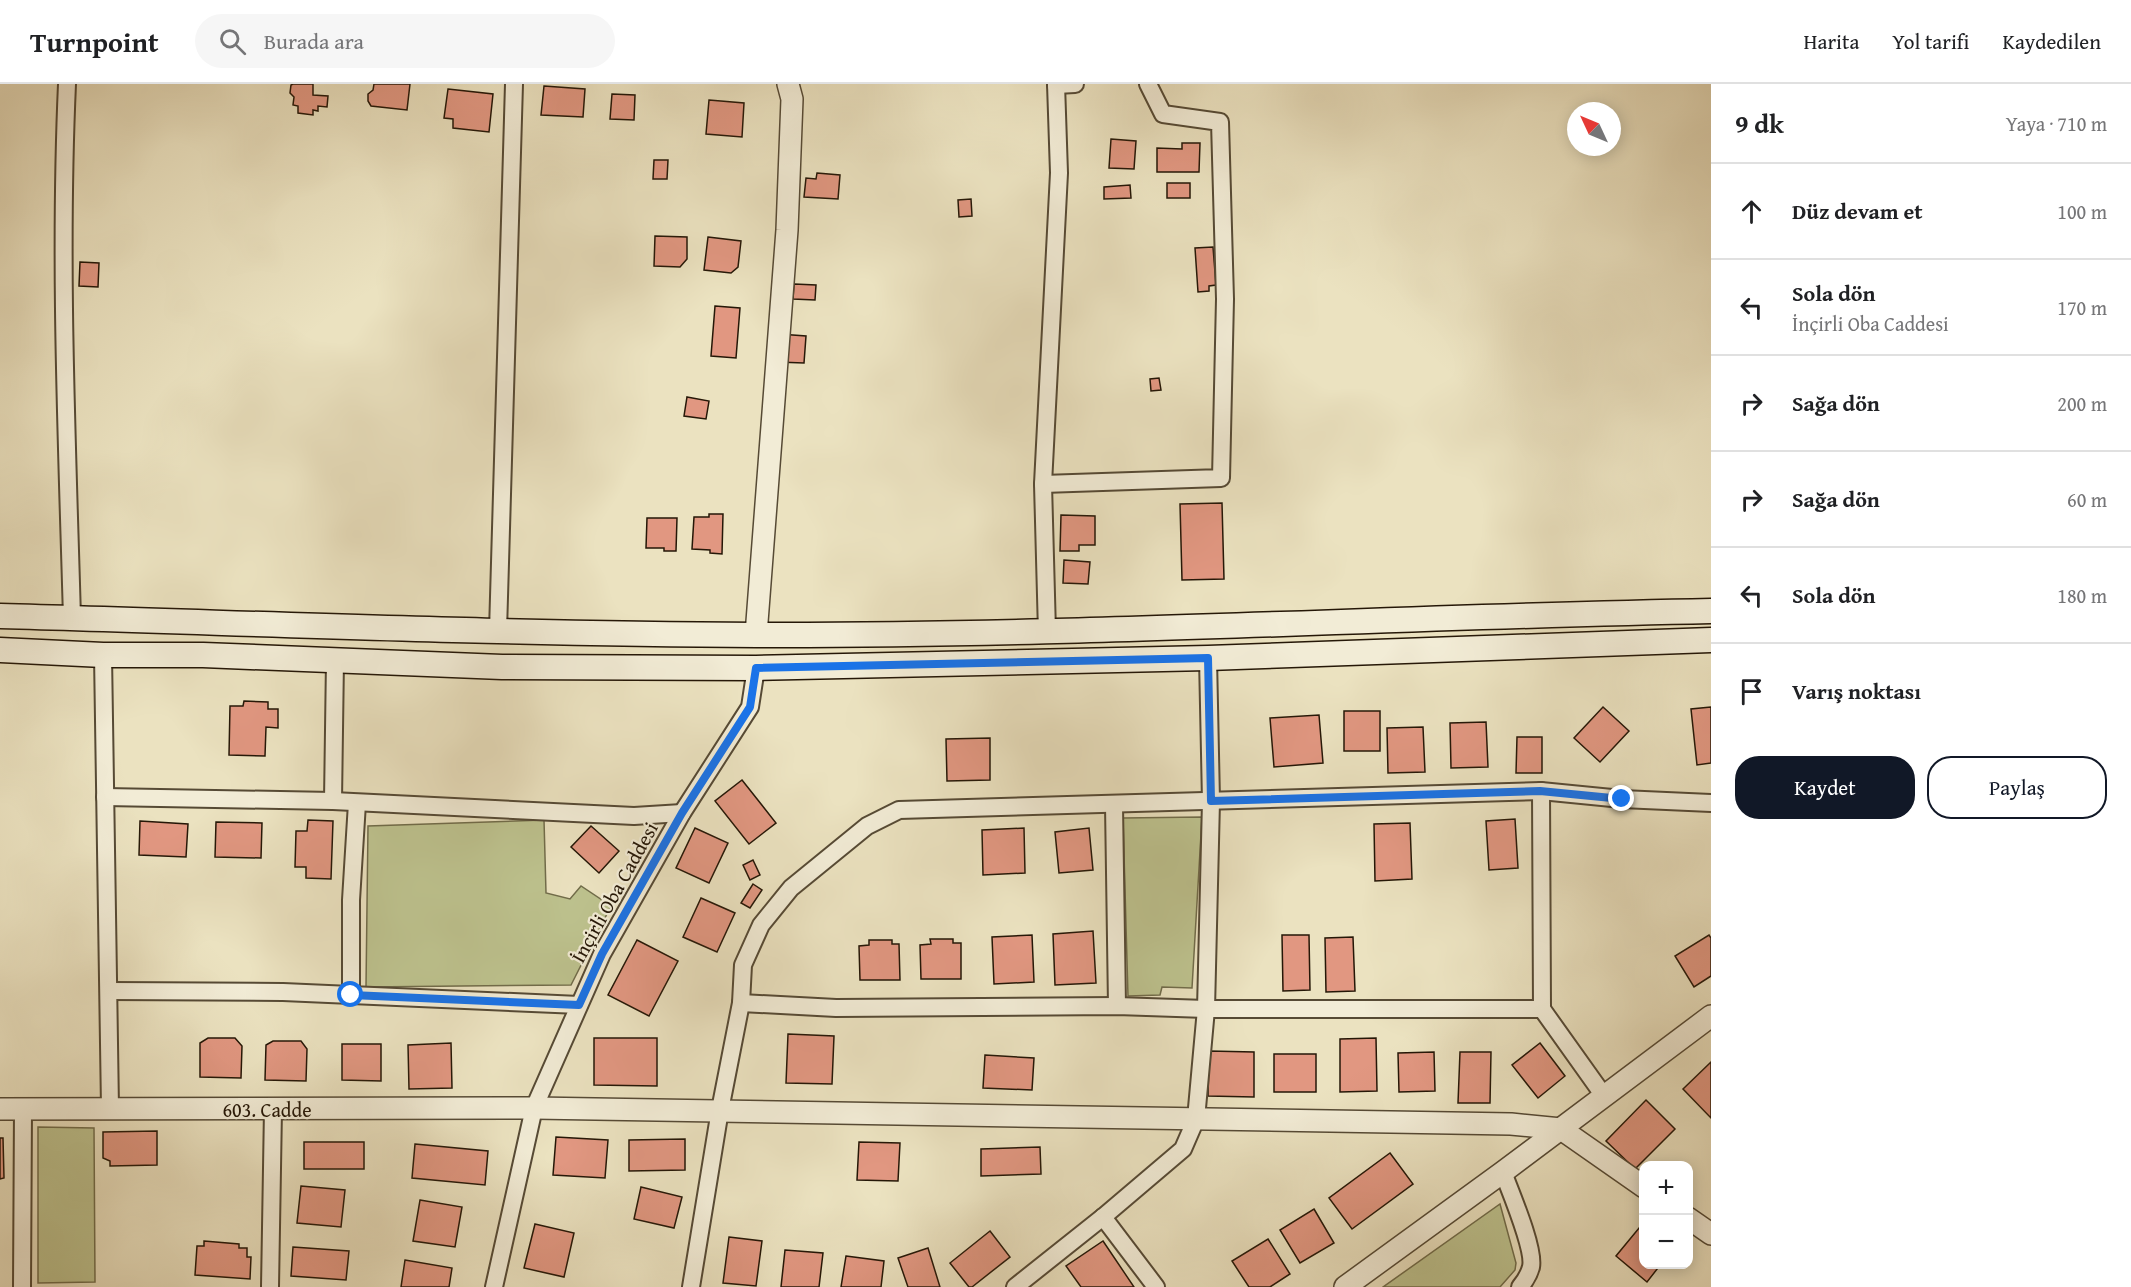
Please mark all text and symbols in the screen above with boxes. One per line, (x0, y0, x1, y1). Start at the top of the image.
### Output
search box (195, 14, 615, 68)
text: Turnpoint (30, 21, 159, 62)
icon: search (216, 25, 249, 58)
text: Burada ara (264, 25, 364, 57)
text: Harita (1804, 26, 1859, 57)
text: Yol tarifi (1892, 26, 1969, 57)
text: Kaydedilen (2002, 26, 2101, 57)
north arrow (1567, 102, 1621, 156)
text: 9 dk (1735, 104, 1784, 143)
text: Yaya · 710 m (2006, 109, 2107, 138)
icon: ahead (1735, 195, 1768, 228)
text: Düz devam et (1792, 195, 1923, 227)
text: 100 m (2057, 197, 2107, 226)
text: Sola dön (1792, 277, 1876, 309)
icon: left (1735, 291, 1768, 324)
text: 170 m (2057, 293, 2107, 322)
text: İnçirli Oba Caddesi (1792, 309, 1949, 338)
icon: right (1735, 387, 1768, 420)
text: Sağa dön (1792, 387, 1880, 419)
text: 200 m (2057, 389, 2107, 418)
icon: right (1735, 483, 1768, 516)
text: Sağa dön (1792, 483, 1880, 515)
text: 60 m (2067, 485, 2107, 514)
icon: left (1735, 579, 1768, 612)
text: Sola dön (1792, 579, 1876, 611)
text: 180 m (2057, 581, 2107, 610)
icon: arrive (1735, 675, 1768, 708)
text: Varış noktası (1792, 675, 1921, 707)
button: Kaydet (1735, 756, 1915, 819)
button: Paylaş (1927, 756, 2107, 819)
route end (1608, 785, 1634, 811)
street label: İnçirli Oba Caddesi (563, 816, 665, 968)
route start (337, 981, 363, 1007)
street label: 603. Cadde (222, 1095, 312, 1124)
map controls (1639, 1161, 1693, 1269)
button: + (1639, 1161, 1693, 1215)
button: − (1639, 1215, 1693, 1269)

